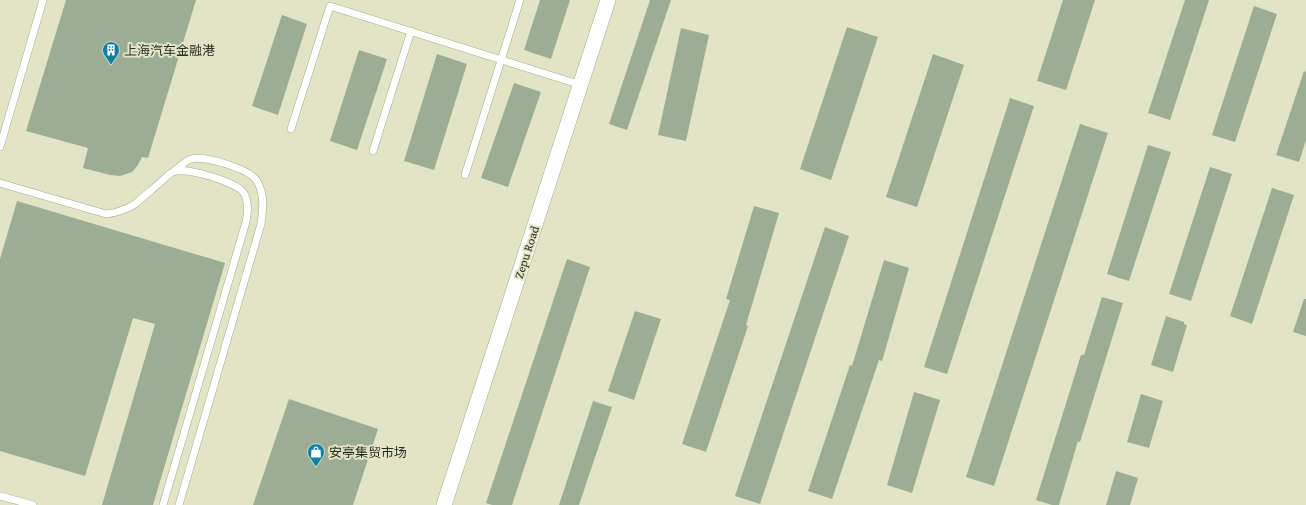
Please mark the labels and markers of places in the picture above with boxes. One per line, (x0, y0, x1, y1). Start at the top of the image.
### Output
building icon: 上海汽车金融港 (101, 40, 121, 65)
place label: 上海汽车金融港 (124, 43, 215, 58)
shop icon: 安亭集贸市场 (306, 442, 326, 467)
place label: 安亭集贸市场 (329, 445, 407, 460)

